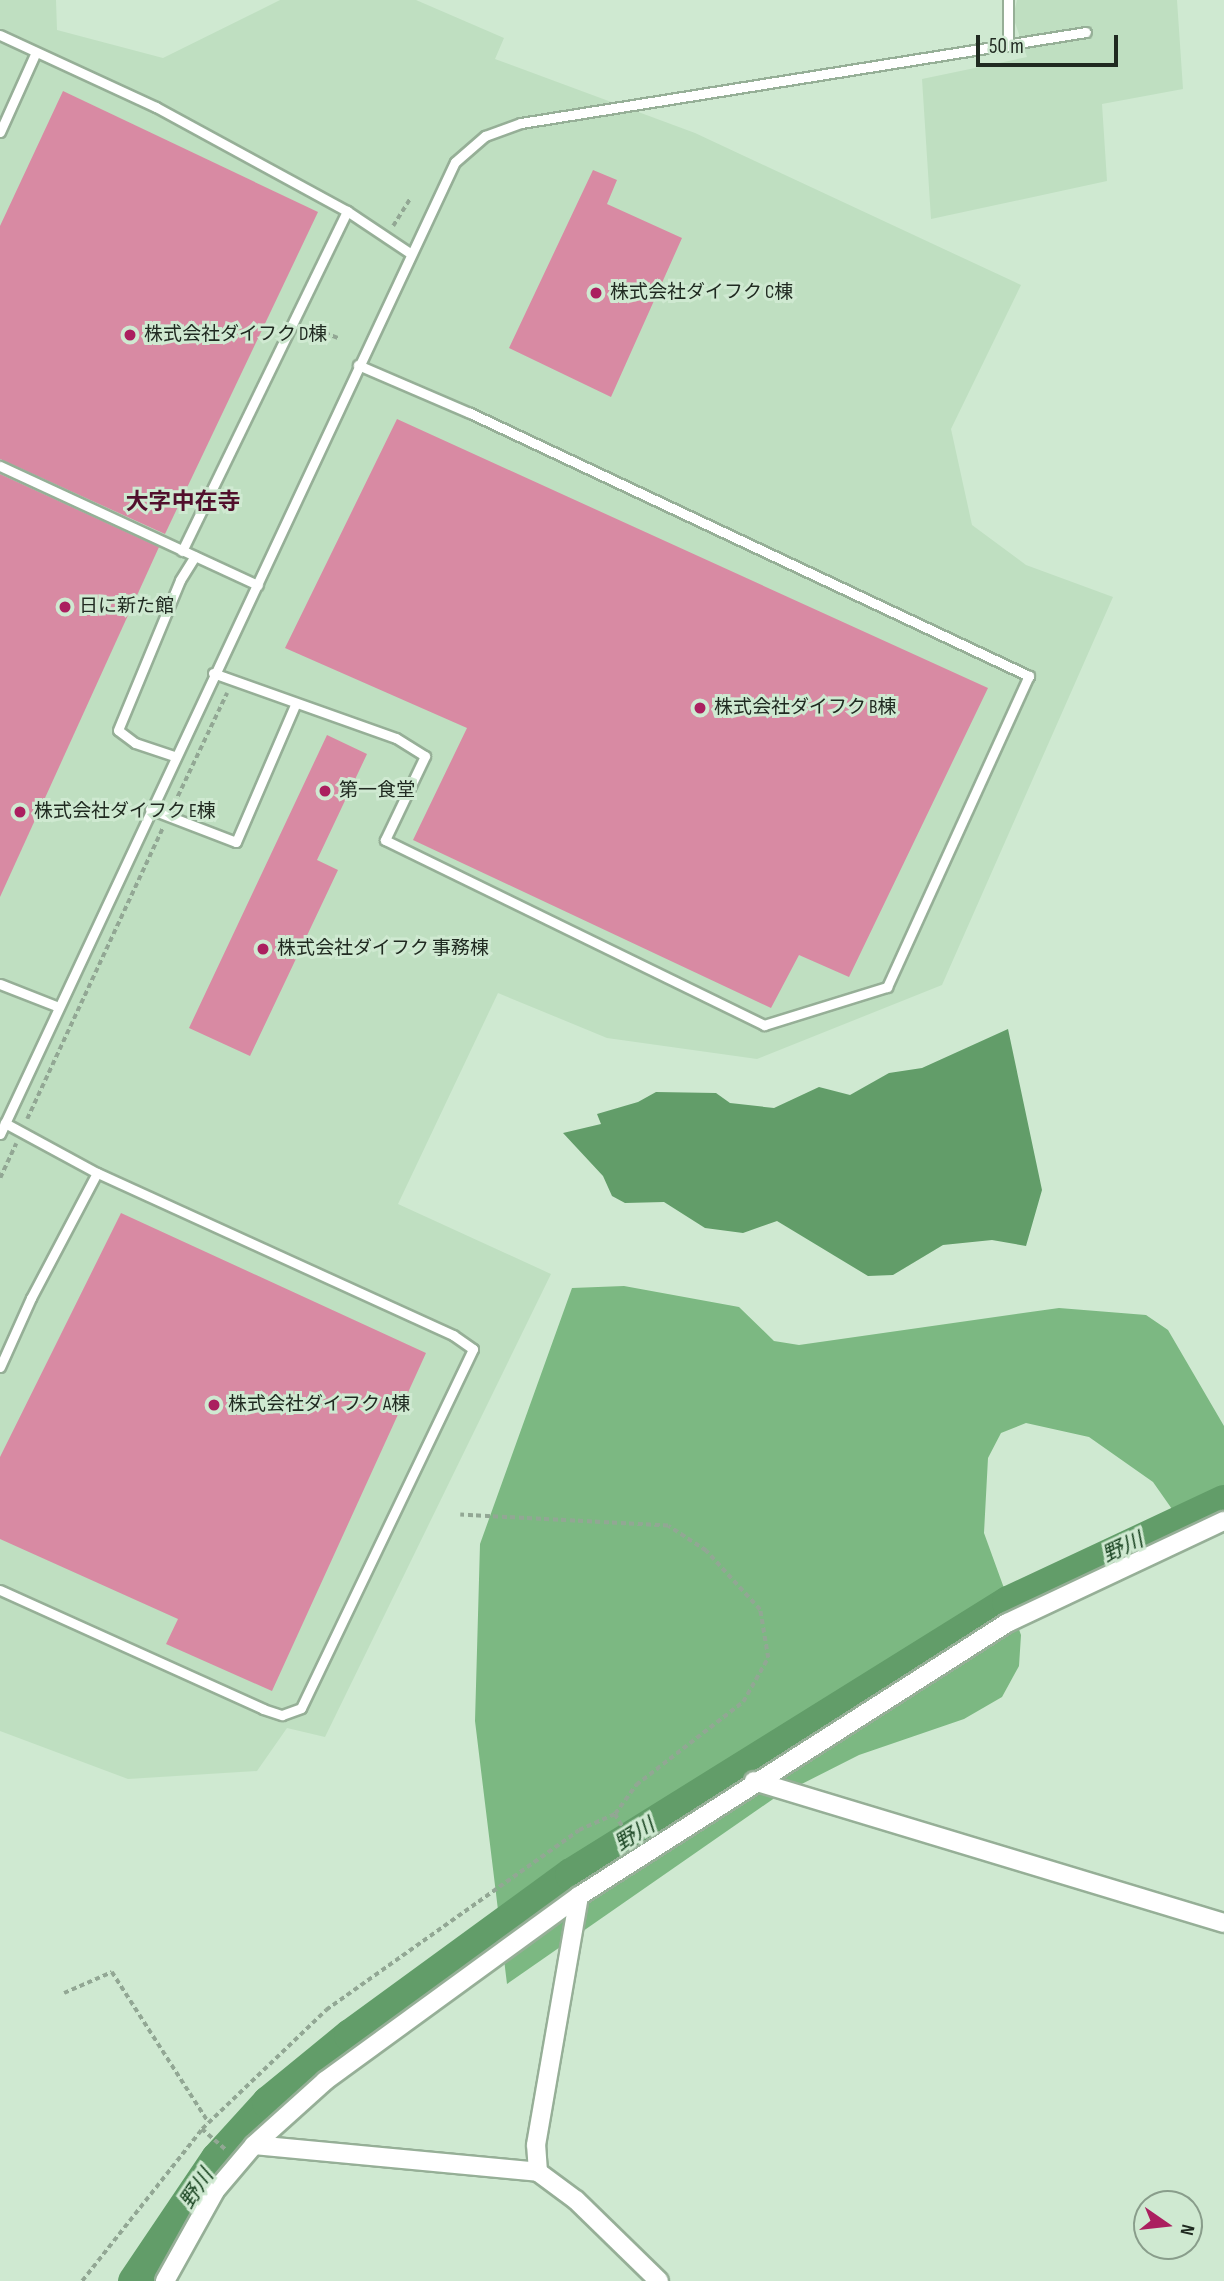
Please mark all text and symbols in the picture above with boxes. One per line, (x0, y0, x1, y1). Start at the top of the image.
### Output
scale bar (979, 21, 1121, 65)
text: 50 m (989, 34, 1024, 59)
place label: 株式会社ダイフク C棟 (610, 282, 793, 304)
marker: 株式会社ダイフク C棟 (588, 285, 604, 301)
place label: 株式会社ダイフク D棟 (144, 324, 327, 346)
marker: 株式会社ダイフク D棟 (122, 327, 138, 343)
district label: 大字中在寺 (126, 488, 240, 516)
place label: 日に新た館 (79, 596, 174, 618)
marker: 日に新た館 (57, 599, 73, 615)
place label: 株式会社ダイフク B棟 (714, 697, 896, 719)
marker: 株式会社ダイフク B棟 (692, 700, 708, 716)
place label: 第一食堂 (339, 780, 415, 802)
marker: 第一食堂 (317, 783, 333, 799)
place label: 株式会社ダイフク E棟 (34, 801, 216, 823)
marker: 株式会社ダイフク E棟 (12, 804, 28, 820)
place label: 株式会社ダイフク 事務棟 (277, 938, 489, 960)
marker: 株式会社ダイフク 事務棟 (255, 941, 271, 957)
place label: 株式会社ダイフク A棟 (228, 1394, 410, 1416)
marker: 株式会社ダイフク A棟 (206, 1397, 222, 1413)
water label: 野川 (1099, 1528, 1147, 1568)
water label: 野川 (611, 1813, 659, 1857)
water label: 野川 (175, 2165, 219, 2213)
north arrow (1133, 2190, 1203, 2260)
text: N (1175, 2222, 1199, 2237)

